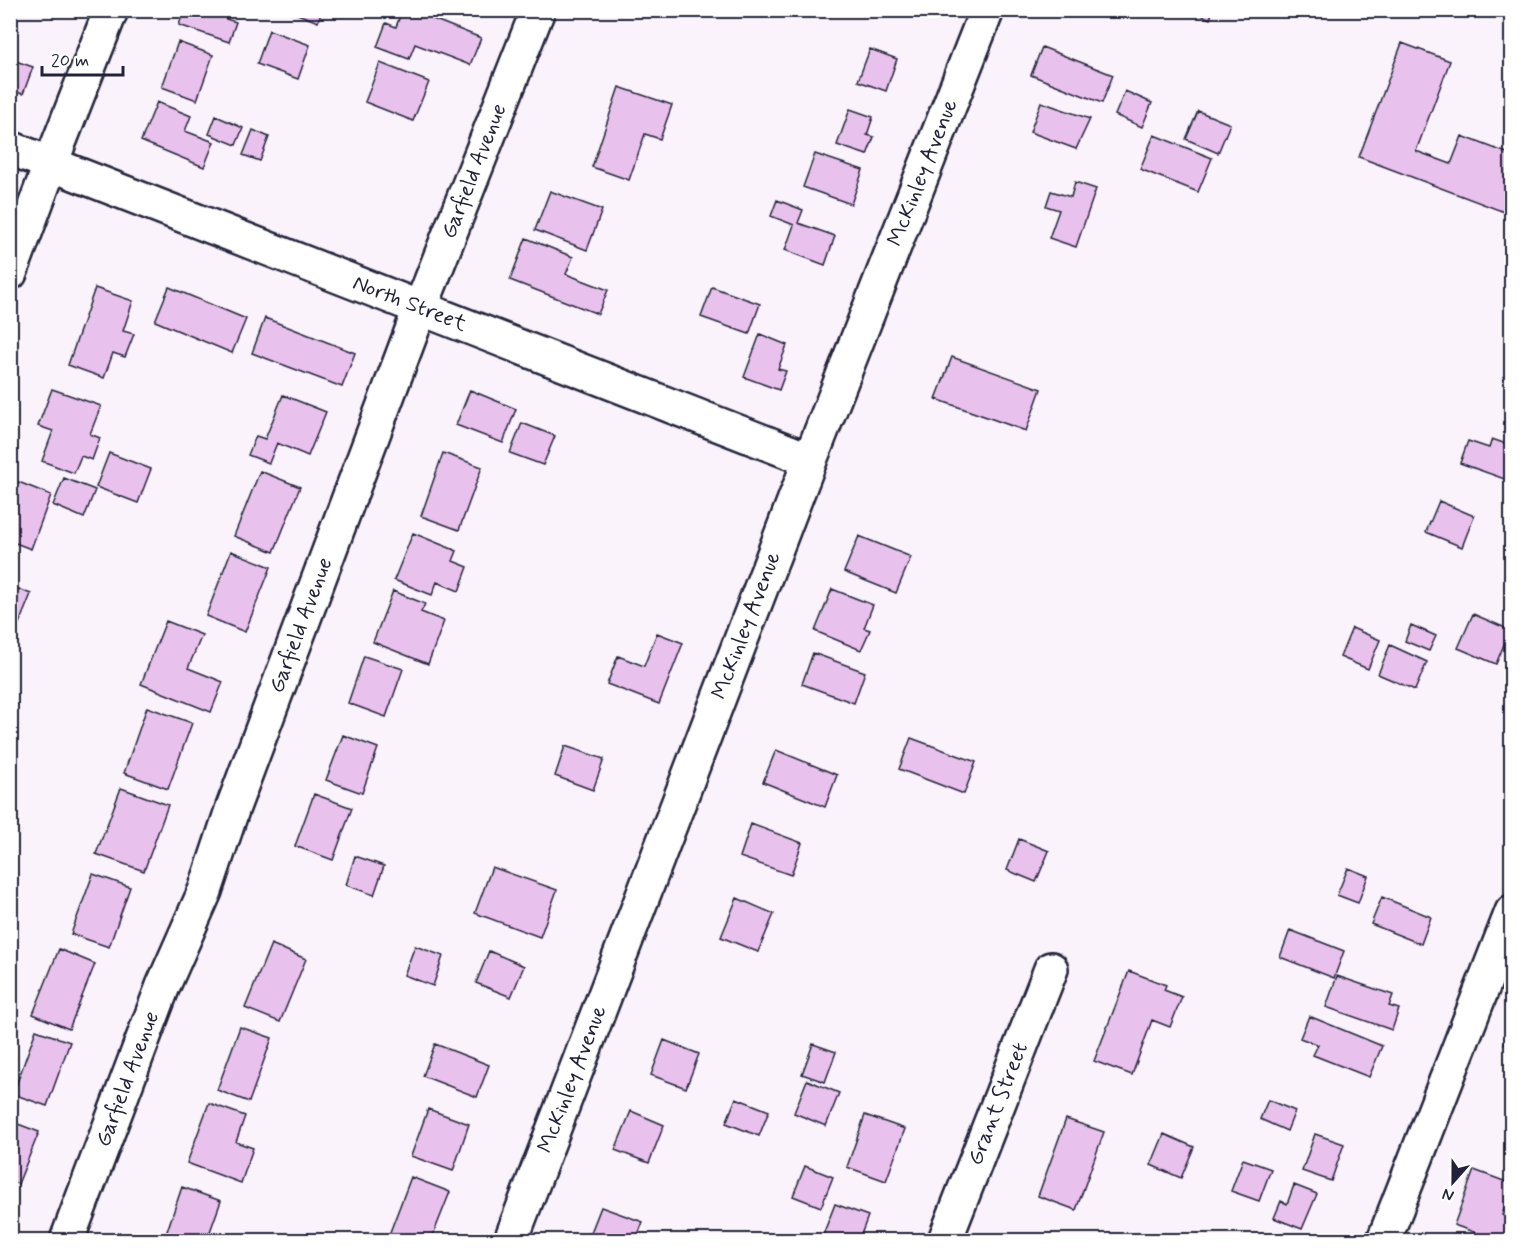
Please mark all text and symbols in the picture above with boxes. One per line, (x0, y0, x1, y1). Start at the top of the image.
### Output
scale bar (42, 39, 123, 77)
text: 20 m (51, 49, 89, 73)
street label: McKinley Avenue (881, 95, 965, 250)
street label: Garfield Avenue (435, 100, 514, 243)
street label: North Street (349, 269, 471, 339)
street label: McKinley Avenue (706, 548, 787, 703)
street label: Garfield Avenue (263, 554, 339, 697)
street label: McKinley Avenue (532, 1002, 614, 1157)
street label: Garfield Avenue (89, 1007, 166, 1151)
street label: Grant Street (962, 1039, 1035, 1170)
north arrow (1423, 1152, 1483, 1212)
text: N (1439, 1183, 1457, 1206)

